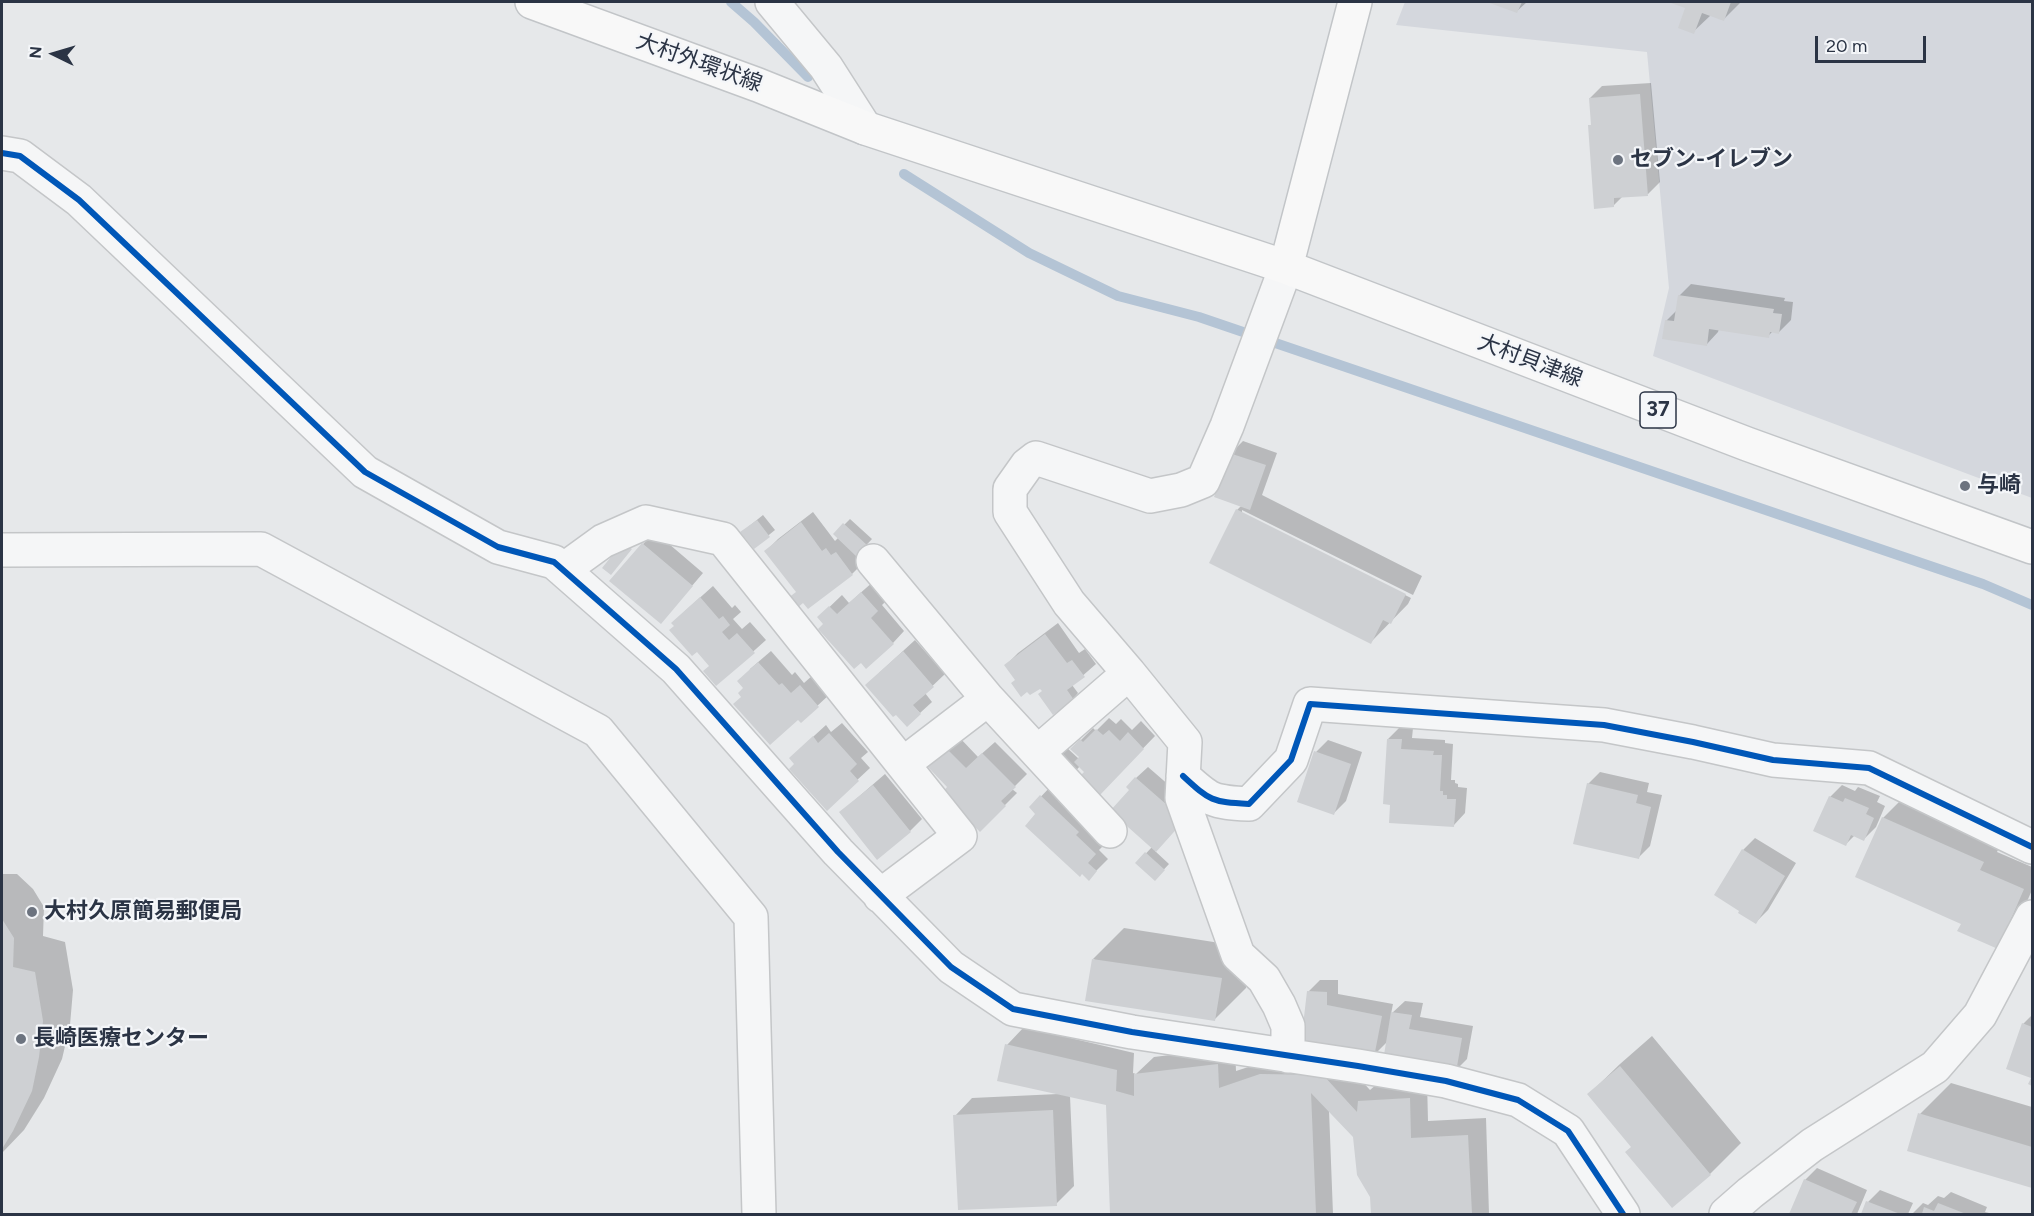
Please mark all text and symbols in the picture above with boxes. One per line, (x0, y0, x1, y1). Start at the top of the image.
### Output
north arrow (24, 24, 84, 84)
scale bar (1818, 24, 1929, 62)
street label: 大村外環状線 (632, 28, 766, 98)
text: 20 m (1826, 35, 1867, 57)
text: N (26, 45, 46, 59)
place label: セブン-イレブン (1630, 147, 1793, 173)
marker: セブン-イレブン (1611, 153, 1625, 167)
street label: 大村貝津線 (1474, 329, 1586, 393)
road number: 37 (1640, 392, 1676, 428)
place label: 与崎 (1977, 473, 2021, 499)
marker: 与崎 (1958, 479, 1972, 493)
place label: 大村久原簡易郵便局 (44, 899, 242, 925)
marker: 大村久原簡易郵便局 (25, 905, 39, 919)
place label: 長崎医療センター (33, 1026, 209, 1052)
marker: 長崎医療センター (14, 1032, 28, 1046)

